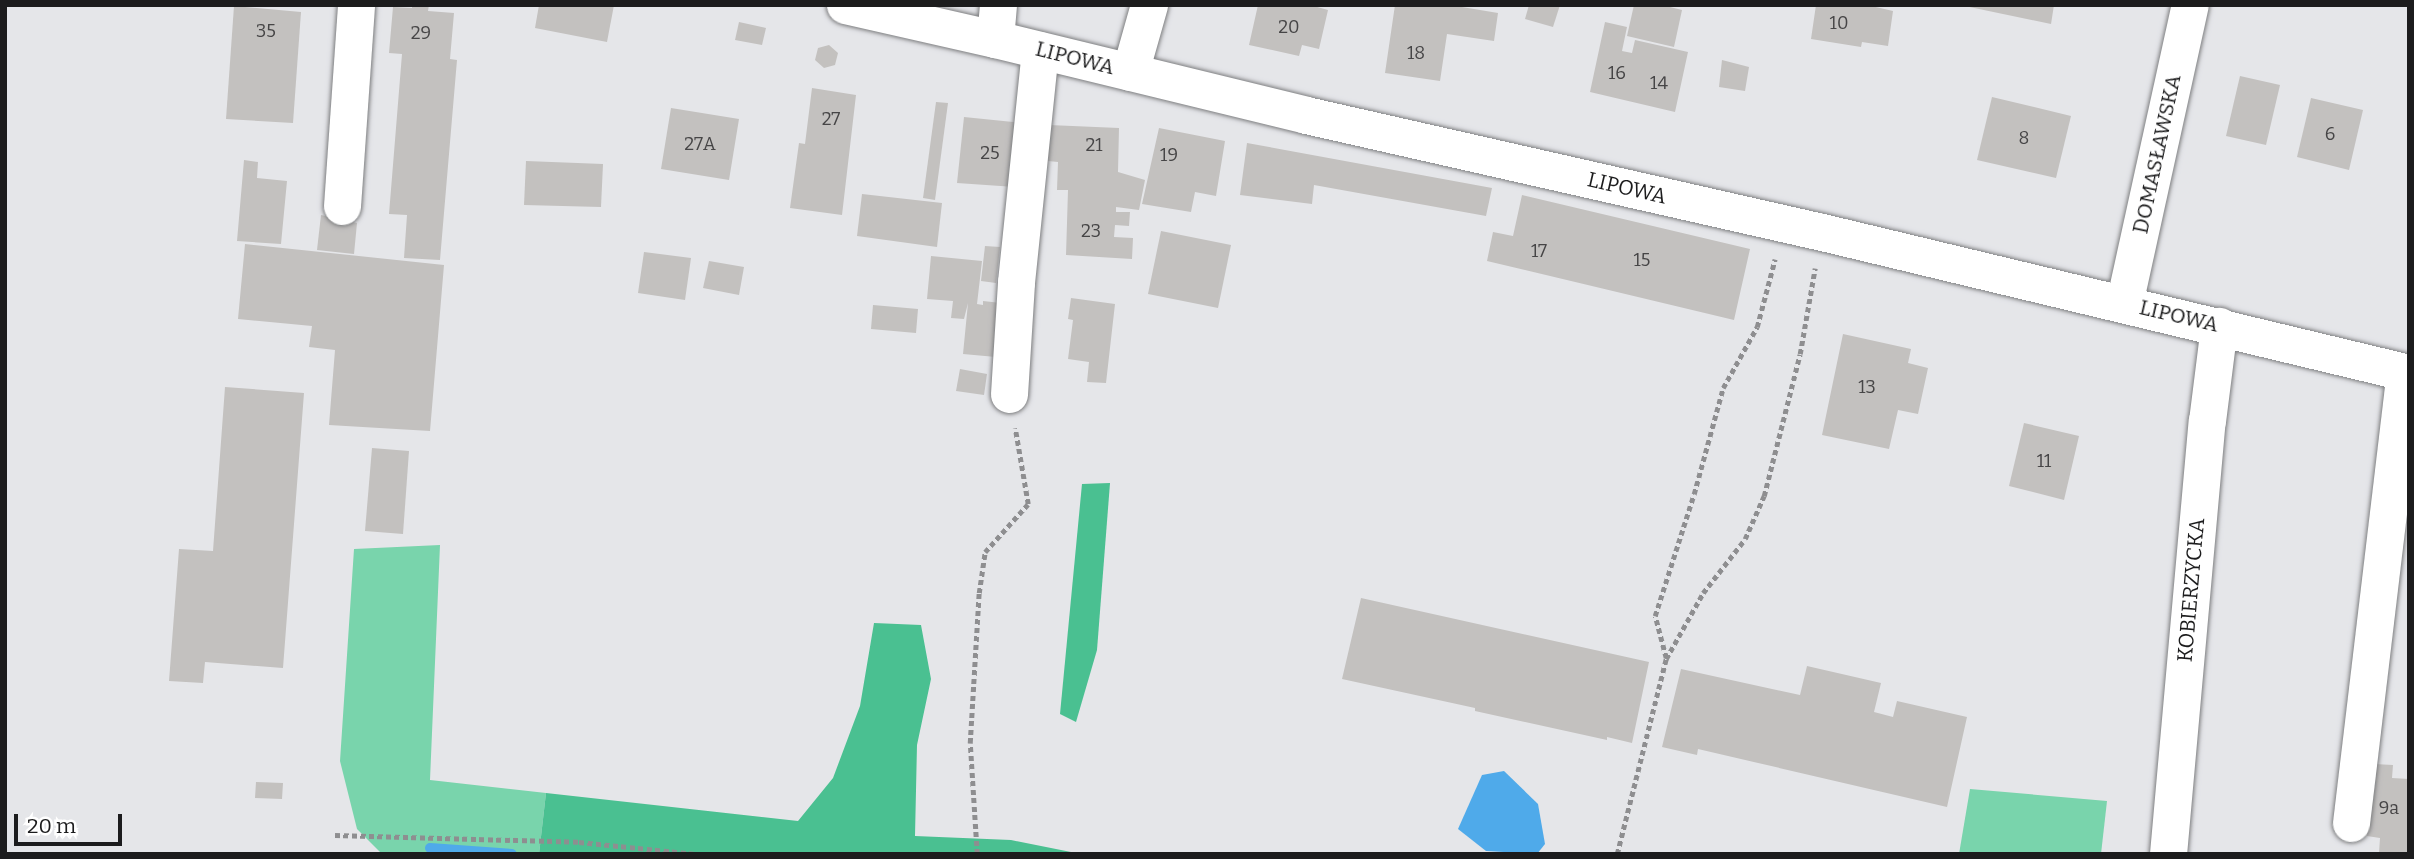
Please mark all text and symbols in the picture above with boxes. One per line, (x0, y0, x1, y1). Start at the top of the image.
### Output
house number: 10 (1830, 12, 1848, 34)
house number: 20 (1278, 16, 1300, 38)
house number: 35 (256, 20, 276, 42)
house number: 29 (411, 22, 431, 44)
street label: LIPOWA (1033, 36, 1117, 80)
house number: 18 (1407, 42, 1425, 64)
house number: 16 (1608, 62, 1626, 84)
house number: 14 (1650, 72, 1668, 94)
street label: DOMASŁAWSKA (2128, 72, 2186, 236)
house number: 27 (822, 108, 840, 130)
house number: 6 (2325, 123, 2335, 145)
house number: 8 (2019, 127, 2029, 149)
house number: 27A (684, 133, 716, 155)
house number: 21 (1085, 134, 1103, 156)
house number: 25 (980, 142, 1000, 164)
house number: 19 (1160, 144, 1178, 166)
street label: LIPOWA (1585, 167, 1669, 209)
house number: 23 (1081, 220, 1101, 242)
house number: 17 (1531, 240, 1547, 262)
house number: 15 (1634, 249, 1650, 271)
street label: LIPOWA (2137, 295, 2221, 337)
house number: 13 (1858, 376, 1876, 398)
house number: 11 (2037, 450, 2051, 472)
street label: KOBIERZYCKA (2172, 517, 2210, 663)
house number: 9a (2379, 797, 2399, 819)
scale bar (18, 800, 126, 844)
text: 20 m (27, 813, 76, 839)

